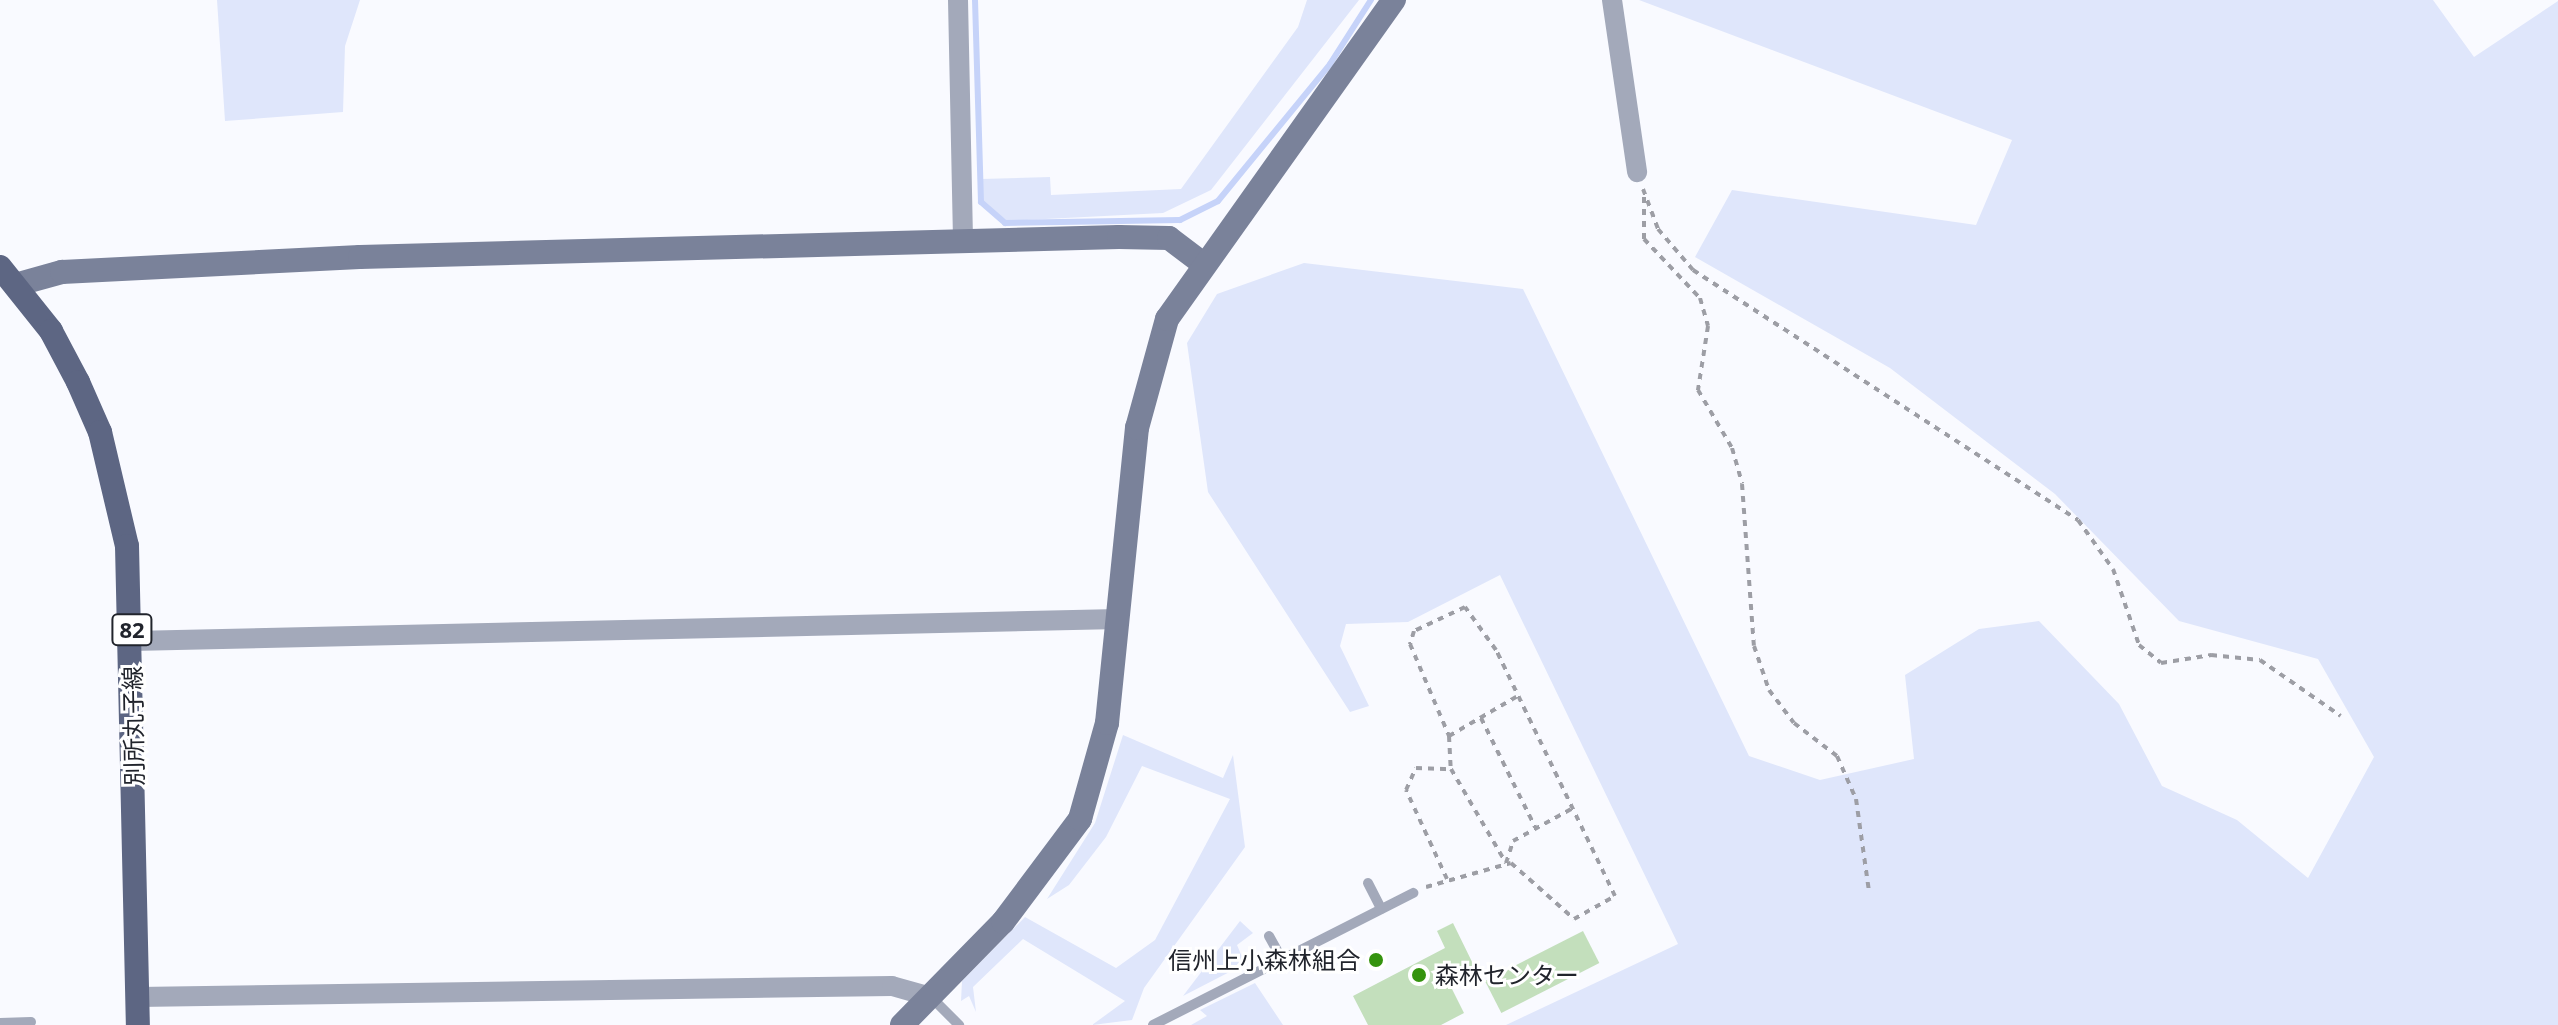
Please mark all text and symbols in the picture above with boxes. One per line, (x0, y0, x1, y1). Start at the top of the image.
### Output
road number: 82 (110, 612, 154, 648)
street label: 別所丸子線 (118, 666, 148, 786)
place label: 信州上小森林組合 (1168, 946, 1360, 974)
marker: 信州上小森林組合 (1367, 951, 1385, 969)
place label: 森林センター (1435, 961, 1579, 989)
marker: 森林センター (1410, 966, 1428, 984)

